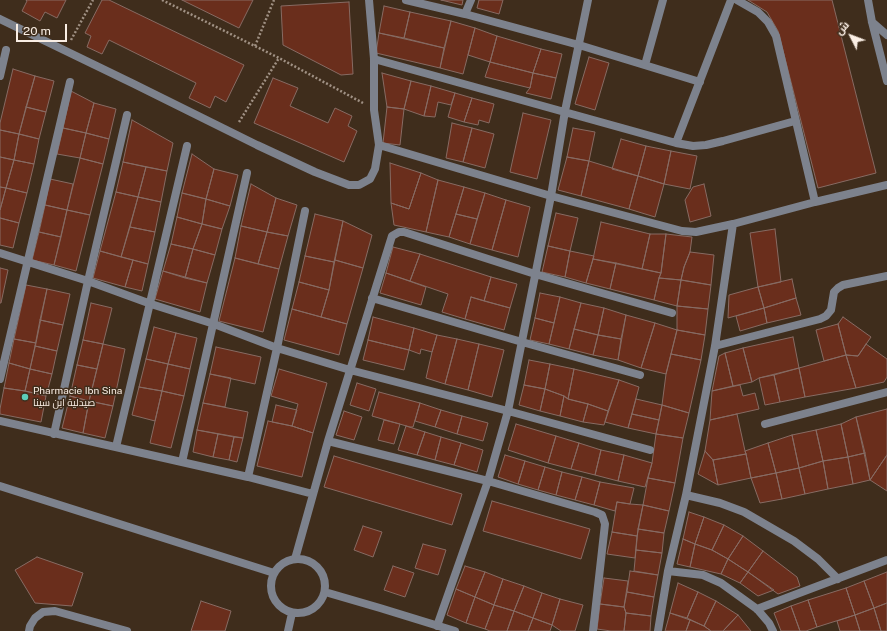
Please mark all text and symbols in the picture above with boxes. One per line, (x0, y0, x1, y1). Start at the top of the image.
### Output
scale bar (18, 16, 69, 42)
north arrow (831, 16, 871, 56)
text: ش (833, 19, 851, 37)
text: 20 m (23, 24, 51, 38)
place label: Pharmacie Ibn Sina صيدلية ابن سينا (33, 385, 122, 408)
marker: Pharmacie Ibn Sina صيدلية ابن سينا (20, 392, 30, 402)

